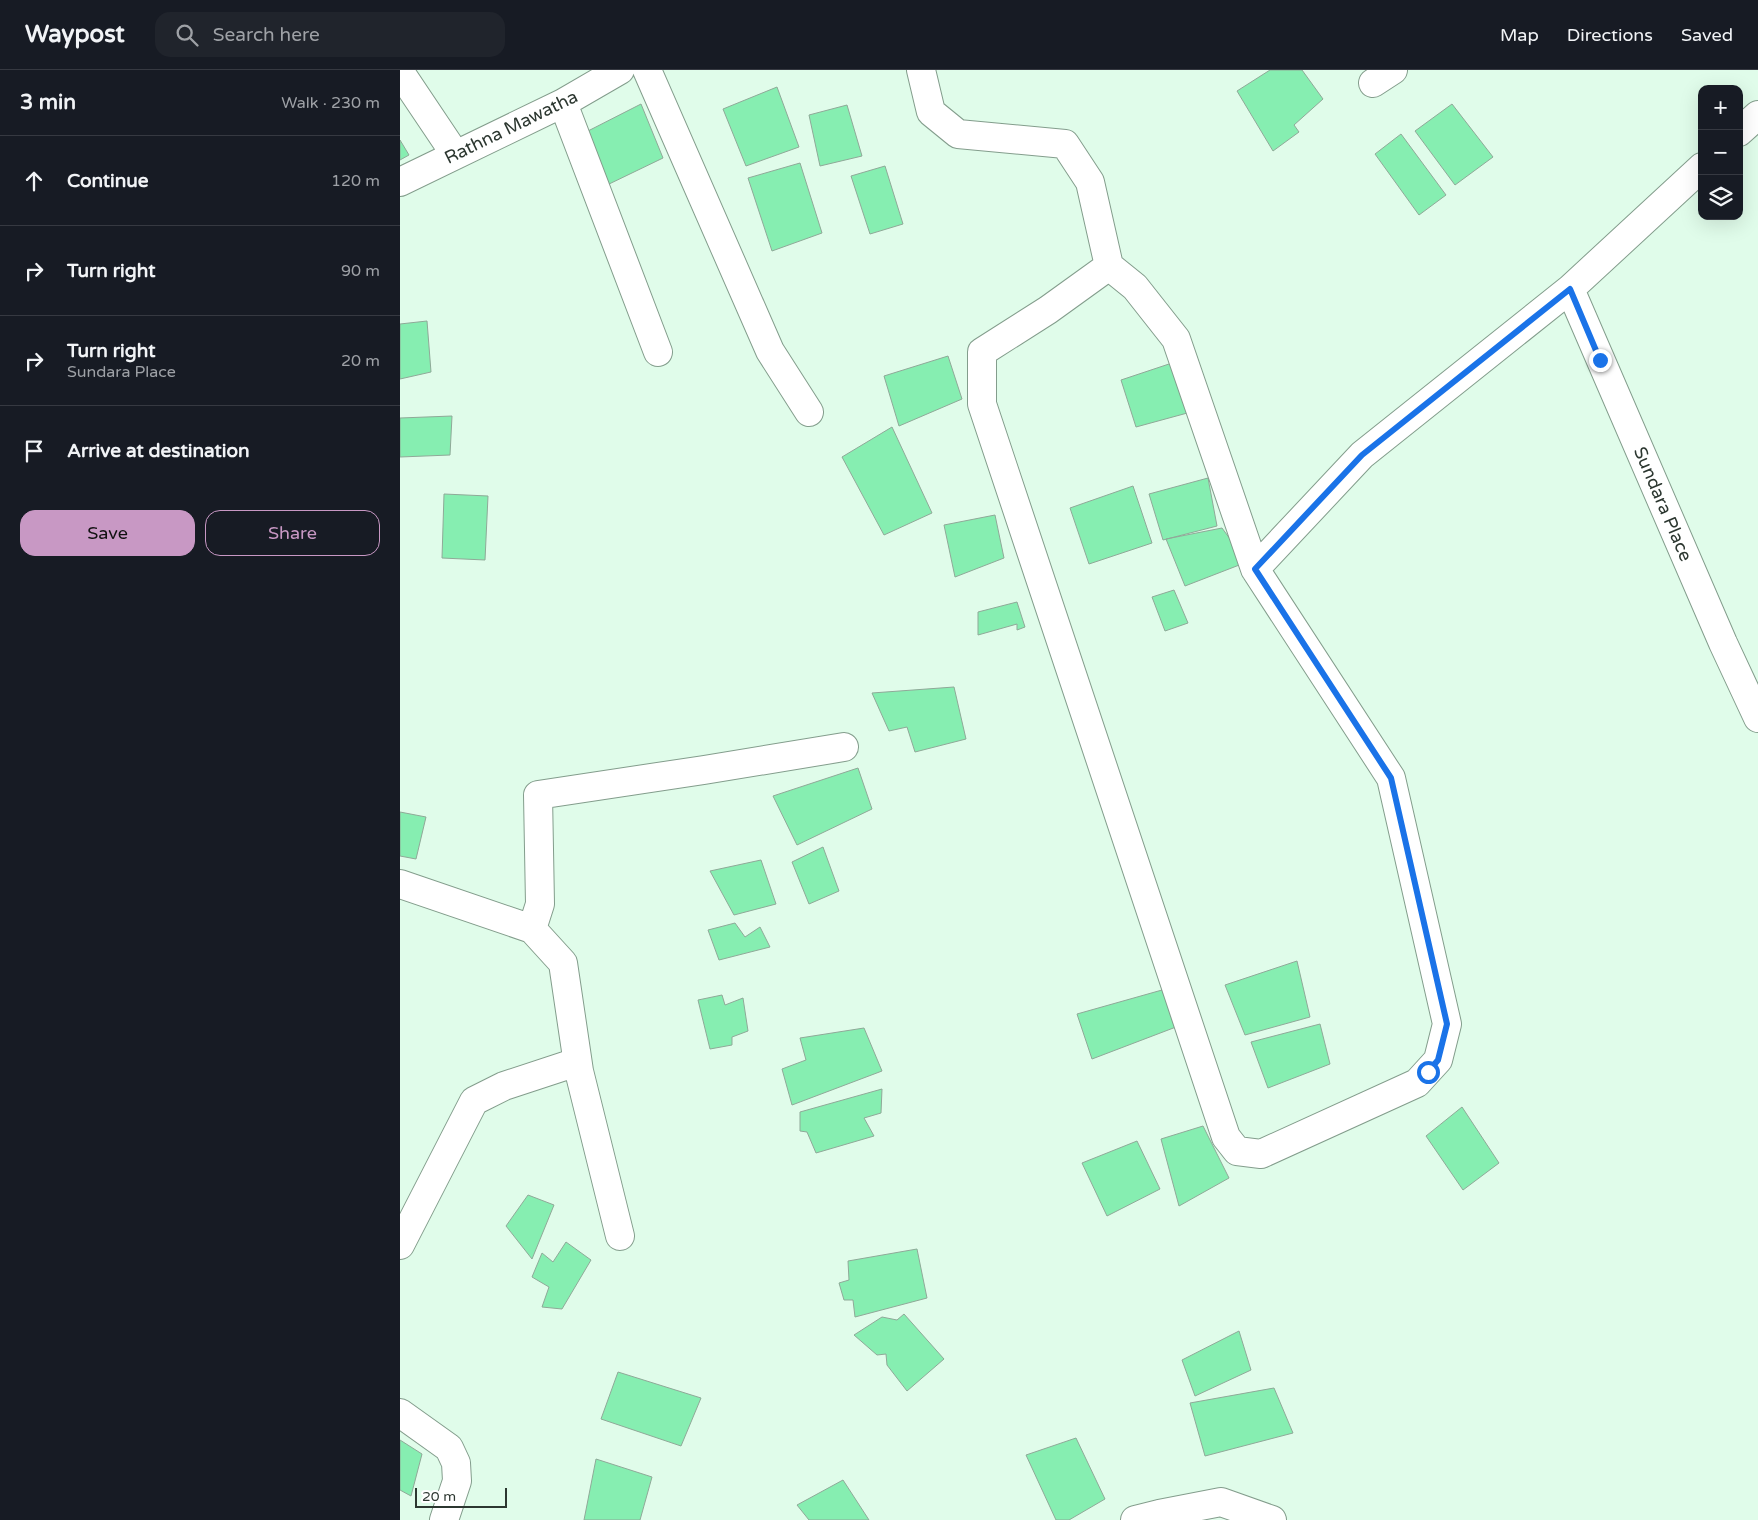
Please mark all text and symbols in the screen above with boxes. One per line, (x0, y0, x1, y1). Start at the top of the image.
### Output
search box (155, 12, 505, 57)
text: Waypost (25, 20, 125, 49)
icon: search (173, 21, 201, 49)
text: Search here (213, 24, 320, 46)
text: Map (1500, 24, 1539, 46)
text: Directions (1567, 24, 1653, 46)
text: Saved (1681, 24, 1733, 46)
street label: Rathna Mawatha (441, 85, 581, 169)
map controls (1698, 85, 1743, 220)
button: + (1698, 85, 1743, 130)
text: 3 min (20, 90, 76, 115)
text: Walk · 230 m (281, 93, 380, 113)
button: − (1698, 130, 1743, 175)
icon: ahead (20, 167, 48, 195)
text: Continue (67, 170, 149, 192)
text: 120 m (331, 171, 380, 191)
button: layers (1698, 175, 1743, 220)
icon: right (20, 257, 48, 285)
text: Turn right (67, 260, 155, 282)
text: 90 m (341, 261, 380, 281)
text: Turn right (67, 340, 155, 362)
icon: right (20, 347, 48, 375)
route end (1589, 349, 1612, 372)
text: 20 m (341, 351, 380, 371)
text: Sundara Place (67, 362, 176, 382)
icon: arrive (20, 437, 48, 465)
text: Arrive at destination (67, 440, 250, 462)
street label: Sundara Place (1629, 443, 1697, 565)
button: Save (20, 510, 195, 556)
button: Share (205, 510, 380, 556)
route start (1417, 1061, 1440, 1084)
scale bar (415, 1485, 508, 1508)
text: 20 m (422, 1488, 456, 1505)

